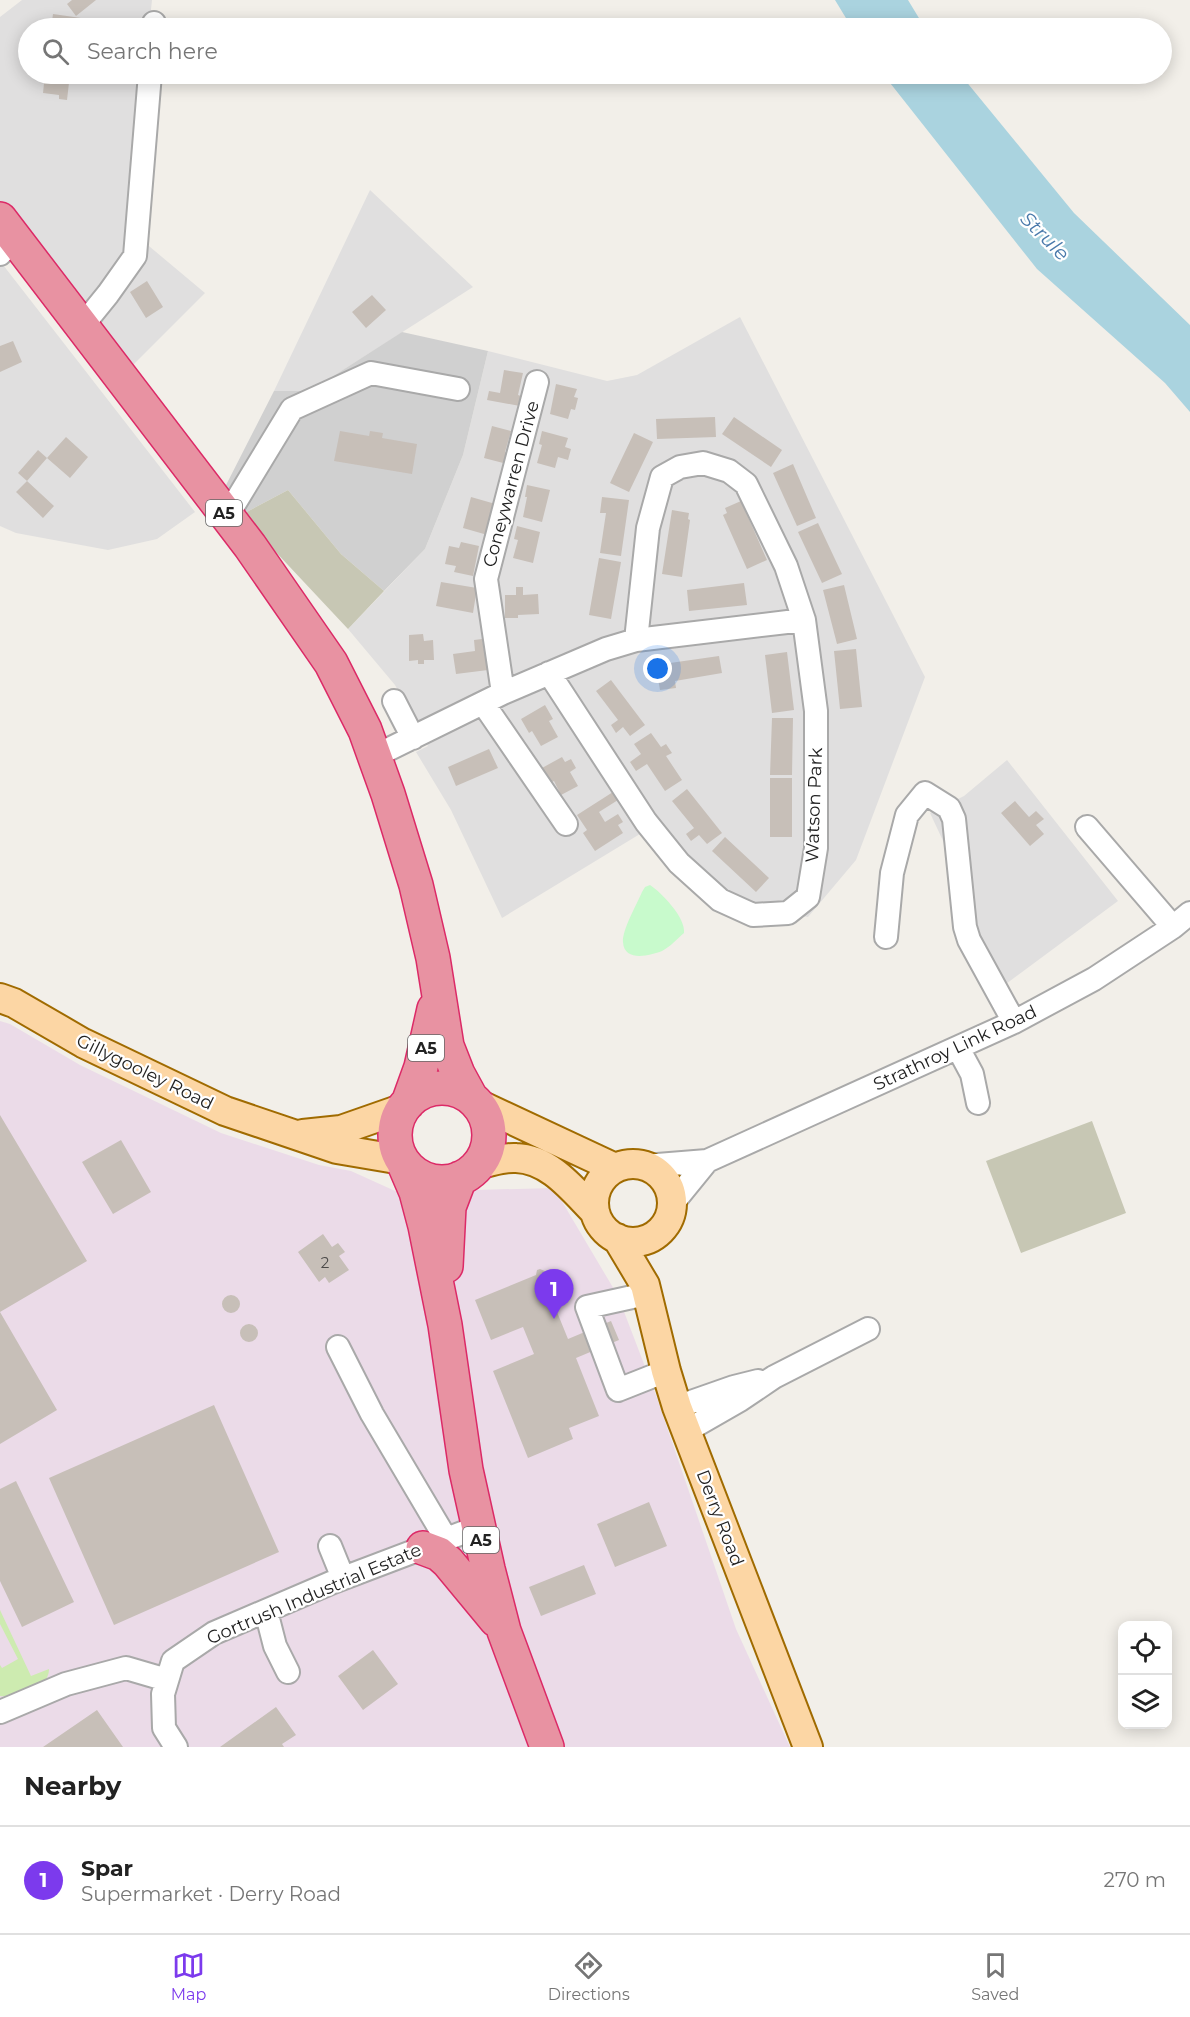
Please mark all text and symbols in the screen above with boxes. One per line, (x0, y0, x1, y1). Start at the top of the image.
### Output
search box (18, 18, 1172, 84)
icon: search (39, 35, 72, 68)
text: Search here (87, 38, 218, 65)
water label: Strule (1016, 207, 1074, 265)
street label: Coneywarren Drive (478, 398, 544, 570)
road number: A5 (206, 500, 242, 526)
your location (643, 654, 672, 683)
street label: Watson Park (801, 747, 827, 863)
street label: Strathroy Link Road (870, 1001, 1040, 1095)
street label: Gillygooley Road (73, 1029, 217, 1115)
road number: A5 (408, 1035, 444, 1061)
house number: 2 (321, 1253, 329, 1272)
pin: 1 (534, 1270, 574, 1319)
street label: Derry Road (692, 1467, 748, 1569)
road number: A5 (463, 1527, 499, 1553)
street label: Gortrush Industrial Estate (203, 1539, 425, 1649)
map controls (1118, 1621, 1172, 1729)
button: locate (1118, 1621, 1172, 1675)
button: layers (1118, 1675, 1172, 1729)
text: Nearby (24, 1770, 121, 1802)
text: Spar (81, 1855, 133, 1882)
text: 1 (40, 1868, 47, 1892)
text: 270 m (1104, 1868, 1166, 1892)
text: Supermarket · Derry Road (81, 1882, 341, 1906)
tab: Map (171, 1949, 206, 2004)
tab: Directions (548, 1949, 630, 2004)
tab: Saved (971, 1949, 1019, 2004)

